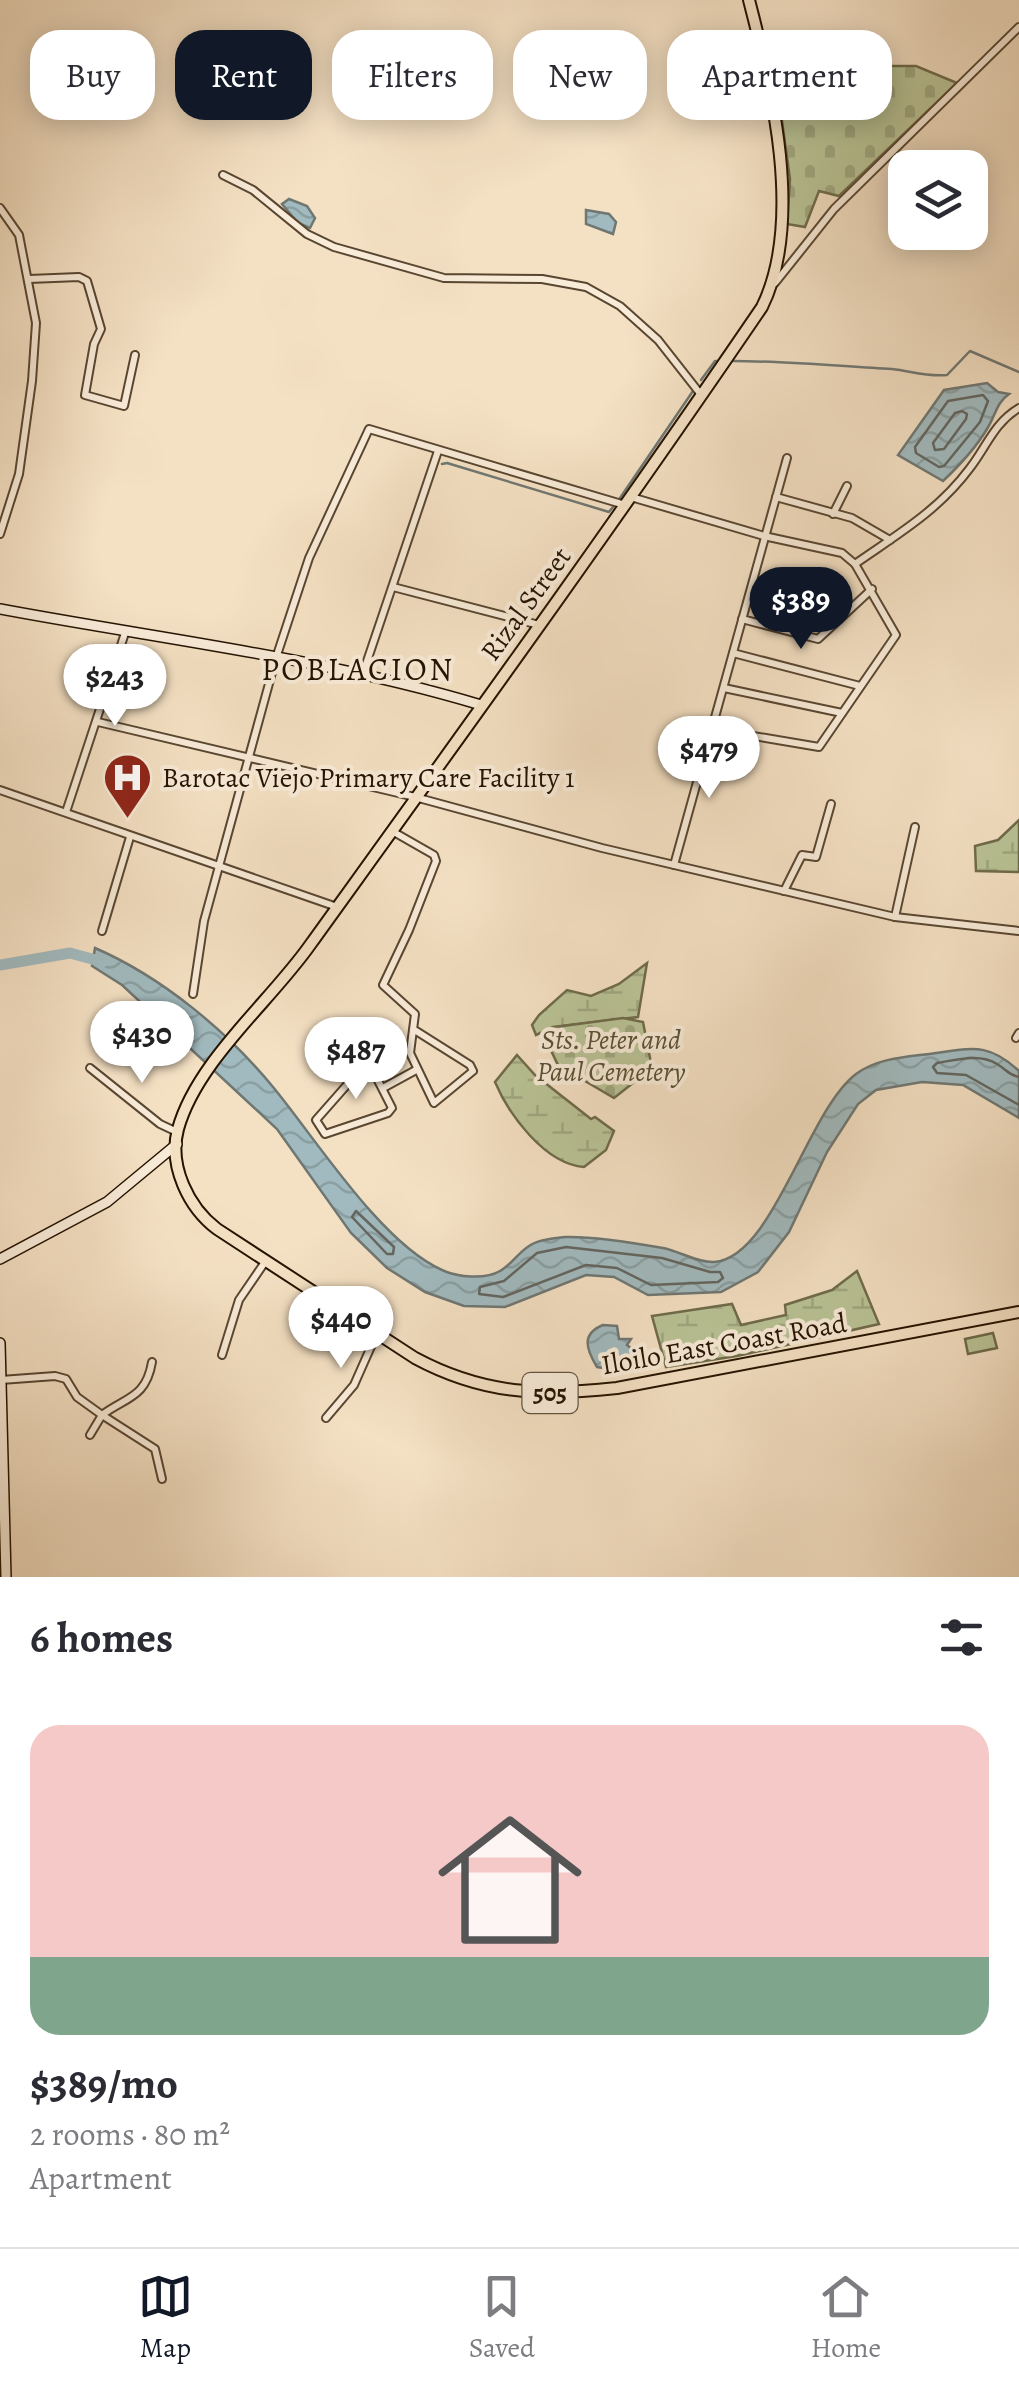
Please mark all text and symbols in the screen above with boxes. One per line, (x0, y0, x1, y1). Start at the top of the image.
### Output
chip: Buy (30, 30, 155, 120)
chip: Rent (175, 30, 312, 120)
chip: Filters (332, 30, 493, 120)
chip: New (513, 30, 647, 120)
chip: Apartment (667, 30, 892, 120)
map controls (888, 150, 988, 250)
button: layers (888, 150, 988, 250)
street label: Rizal Street (472, 539, 580, 669)
pin: $389 (742, 567, 860, 652)
text: $389 (772, 577, 830, 621)
pin: $243 (56, 644, 174, 729)
district label: POBLACION (261, 647, 455, 691)
text: $243 (85, 654, 145, 698)
pin: $479 (650, 716, 768, 801)
text: $479 (680, 726, 738, 770)
hospital icon: Barotac Viejo Primary Care Facility 1 (101, 752, 153, 820)
place label: Barotac Viejo Primary Care Facility 1 (162, 759, 575, 797)
pin: $430 (83, 1001, 201, 1086)
text: $430 (112, 1011, 172, 1055)
pin: $487 (297, 1017, 415, 1102)
park label: Sts. Peter and Paul Cemetery (537, 1021, 685, 1091)
text: $487 (327, 1027, 385, 1071)
pin: $440 (282, 1286, 400, 1371)
text: $440 (310, 1296, 372, 1340)
street label: Iloilo East Coast Road (598, 1304, 851, 1384)
road number: 505 (522, 1373, 578, 1413)
text: 6 homes (30, 1609, 173, 1666)
icon: filters (934, 1610, 989, 1665)
icon: home (420, 1790, 600, 1970)
text: $389/mo (30, 2055, 178, 2112)
text: 2 rooms · 80 m² (30, 2112, 230, 2156)
text: Apartment (30, 2156, 172, 2200)
tab: Map (138, 2269, 193, 2367)
tab: Saved (469, 2269, 535, 2367)
tab: Home (811, 2269, 881, 2367)

